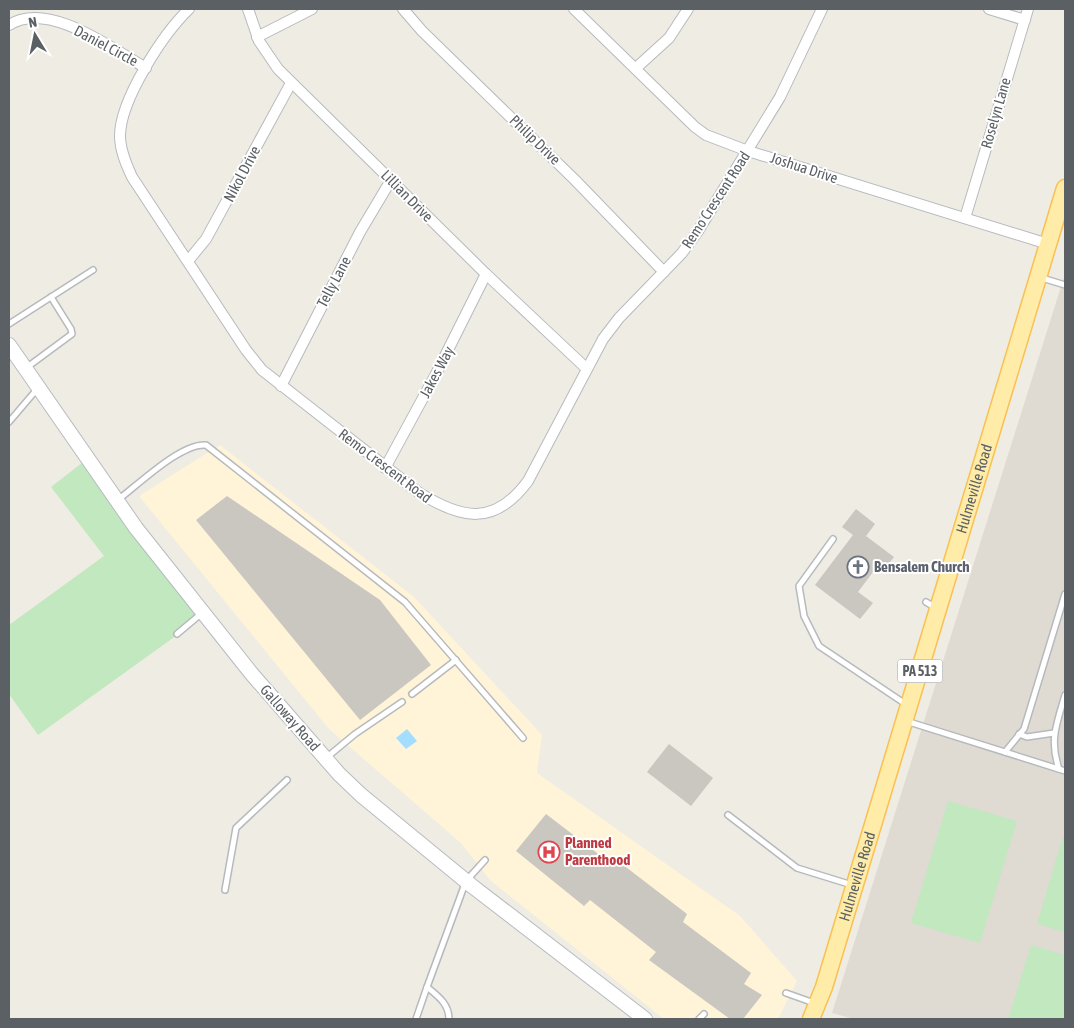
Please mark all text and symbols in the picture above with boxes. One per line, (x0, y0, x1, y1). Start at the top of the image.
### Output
north arrow (10, 10, 60, 60)
text: N (27, 14, 38, 31)
street label: Daniel Circle (71, 22, 141, 70)
street label: Roselyn Lane (977, 75, 1014, 150)
street label: Philip Drive (507, 111, 564, 168)
street label: Nikol Drive (220, 143, 263, 205)
street label: Remo Crescent Road (678, 148, 753, 251)
street label: Joshua Drive (768, 149, 840, 186)
street label: Lillian Drive (378, 166, 437, 225)
street label: Telly Lane (313, 253, 354, 310)
street label: Jakes Way (416, 343, 457, 400)
street label: Remo Crescent Road (335, 425, 435, 506)
street label: Hulmeville Road (952, 442, 995, 535)
church icon: Bensalem Church (846, 555, 870, 579)
place label: Bensalem Church (874, 558, 969, 575)
road number: PA 513 (898, 659, 942, 682)
street label: Galloway Road (257, 681, 324, 754)
street label: Hulmeville Road (835, 830, 878, 923)
place label: Planned Parenthood (565, 834, 630, 868)
hospital icon: Planned Parenthood (537, 840, 561, 864)

